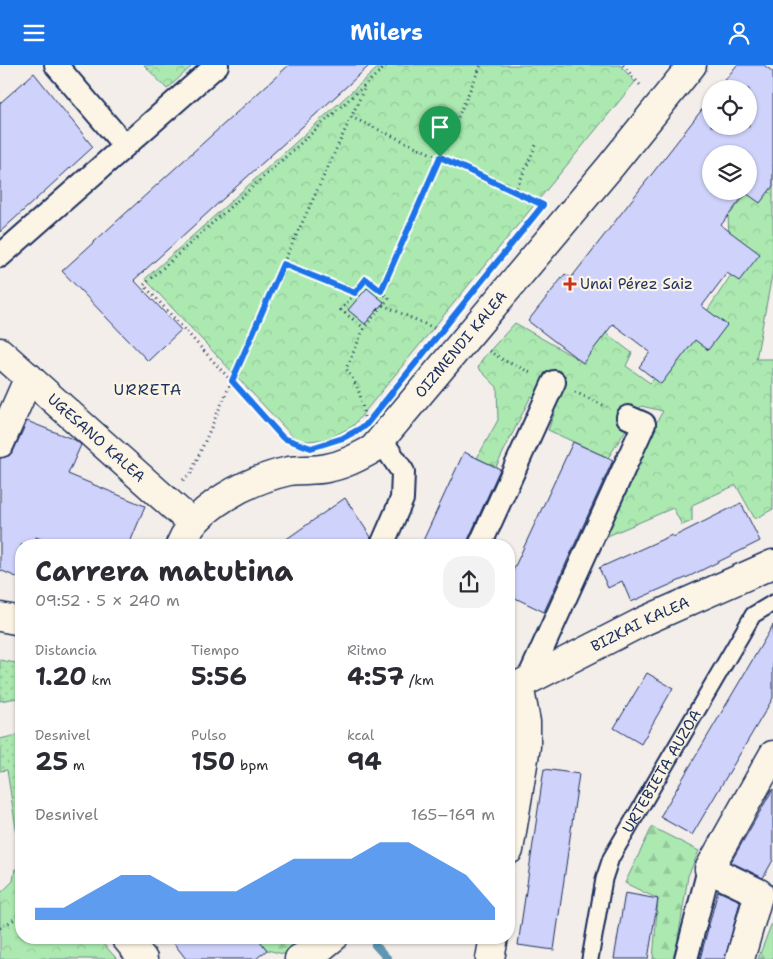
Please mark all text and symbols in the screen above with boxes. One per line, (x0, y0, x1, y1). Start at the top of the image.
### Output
text: Milers (350, 18, 423, 47)
icon: menu (20, 19, 48, 47)
icon: person (725, 19, 753, 47)
map controls (702, 80, 757, 200)
button: locate (702, 80, 757, 135)
pin (419, 106, 461, 157)
icon: arrive (426, 113, 454, 141)
button: layers (702, 145, 757, 200)
place label: Unai Pérez Saiz (580, 274, 693, 294)
marker: Unai Pérez Saiz (564, 278, 576, 290)
street label: OIZMENDI KALEA (410, 287, 512, 402)
district label: URRETA (114, 379, 182, 400)
street label: UGESANO KALEA (43, 389, 149, 487)
text: Carrera matutina (35, 552, 293, 590)
button: share (443, 556, 495, 608)
text: 09:52 · 5 × 240 m (35, 590, 180, 611)
street label: BIZKAI KALEA (587, 592, 693, 657)
text: Distancia (35, 641, 97, 659)
text: Tiempo (191, 641, 239, 659)
text: Ritmo (347, 641, 387, 659)
text: 1.20 (35, 659, 87, 693)
text: 5:56 (191, 659, 247, 693)
text: 4:57 (347, 659, 404, 693)
text: km (87, 671, 111, 689)
text: /km (404, 671, 434, 689)
street label: URTEBIETA AUZOA (618, 706, 706, 837)
text: Desnivel (35, 726, 90, 744)
text: Pulso (191, 726, 227, 744)
text: kcal (347, 726, 374, 744)
text: 25 (35, 744, 68, 778)
text: 150 (191, 744, 235, 778)
text: 94 (347, 744, 382, 778)
text: m (68, 756, 85, 774)
text: bpm (235, 756, 268, 774)
text: Desnivel (35, 804, 98, 825)
text: 165–169 m (411, 804, 495, 825)

